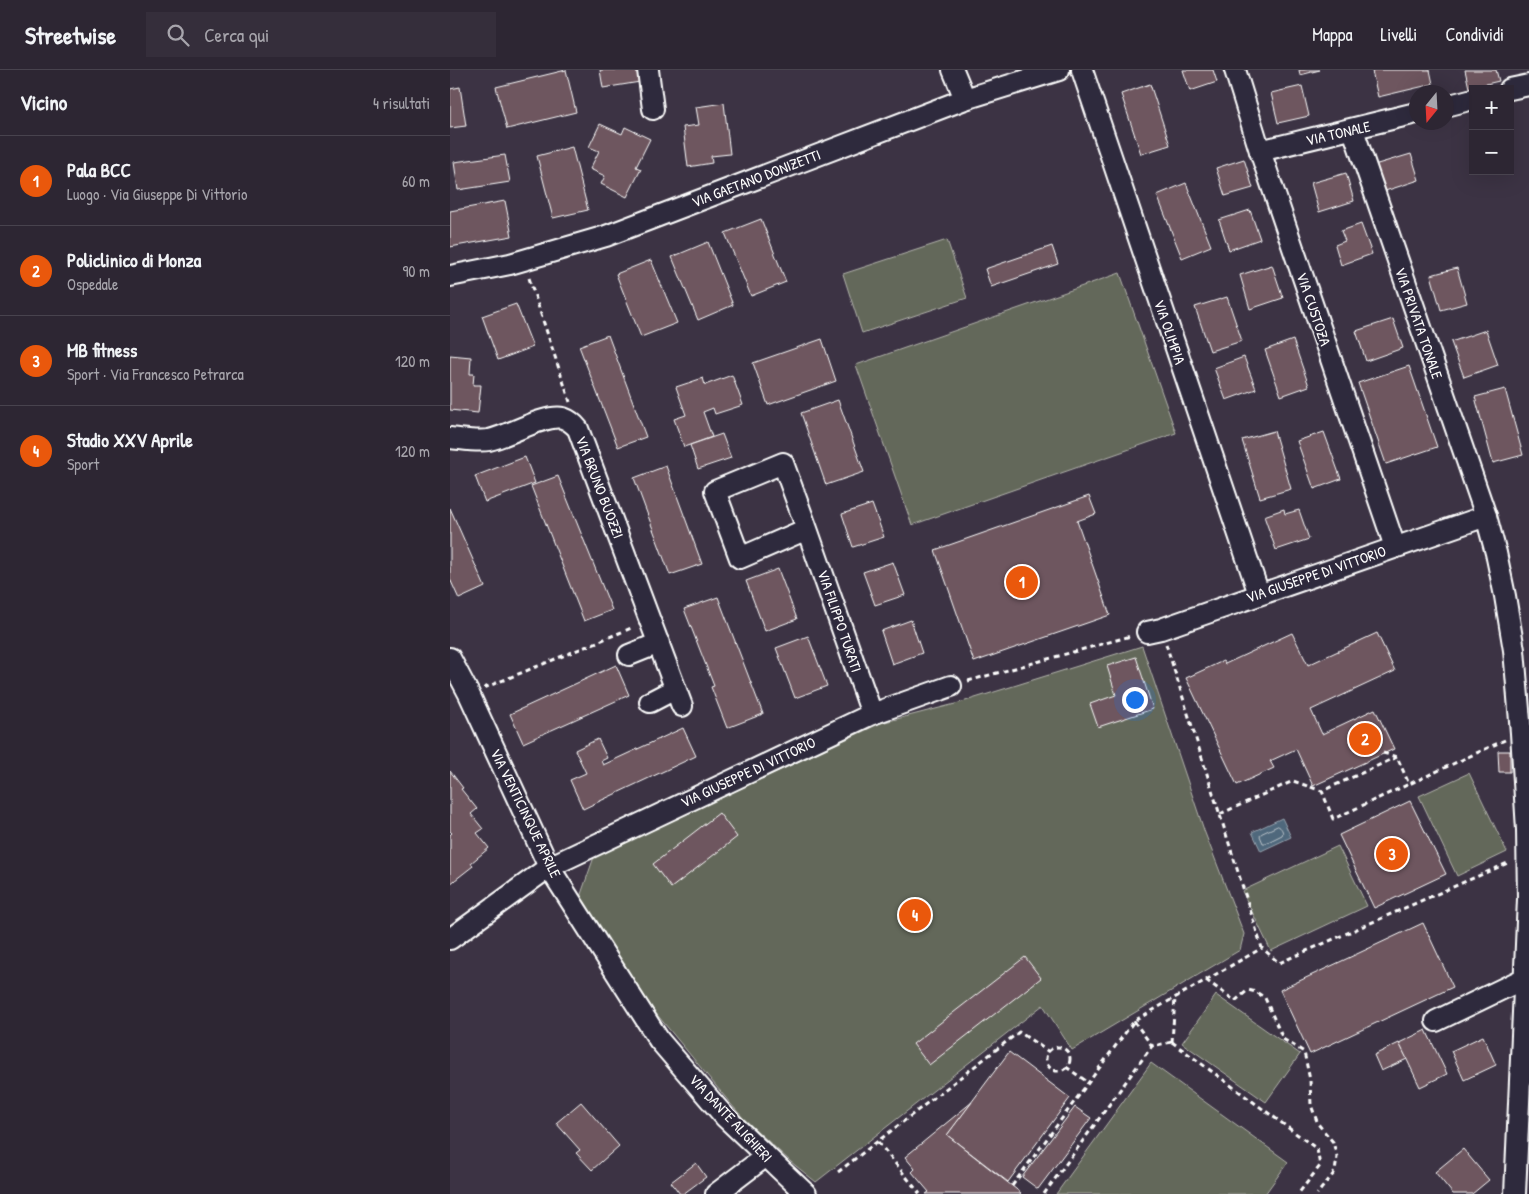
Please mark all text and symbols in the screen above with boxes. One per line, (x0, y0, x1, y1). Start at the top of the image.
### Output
search box (146, 12, 496, 57)
text: Streetwise (25, 19, 116, 51)
icon: search (164, 21, 192, 49)
text: Cerca qui (204, 22, 269, 48)
text: Mappa (1312, 22, 1353, 47)
text: Livelli (1381, 22, 1417, 47)
text: Condividi (1445, 22, 1504, 47)
north arrow (1409, 85, 1454, 130)
map controls (1469, 85, 1514, 175)
button: + (1469, 85, 1514, 130)
text: Vicino (20, 88, 67, 117)
text: 4 risultati (373, 92, 430, 114)
street label: VIA TONALE (1304, 115, 1373, 151)
button: − (1469, 130, 1514, 175)
street label: VIA GAETANO DONIZETTI (688, 144, 824, 212)
text: Pala BCC (67, 157, 131, 183)
text: 1 (33, 170, 39, 192)
text: 60 m (402, 170, 430, 192)
text: Luogo · Via Giuseppe Di Vittorio (67, 183, 247, 205)
text: Policlinico di Monza (67, 247, 201, 273)
text: 2 (32, 260, 40, 282)
text: 90 m (402, 260, 430, 282)
street label: VIA PRIVATA TONALE (1390, 264, 1448, 382)
street label: VIA CUSTOZA (1292, 269, 1337, 349)
text: Ospedale (67, 273, 118, 295)
street label: VIA OLIMPIA (1149, 297, 1191, 368)
text: MB fitness (67, 337, 137, 363)
text: 3 (32, 350, 40, 372)
text: 120 m (395, 350, 430, 372)
text: Sport · Via Francesco Petrarca (67, 363, 244, 385)
text: Stadio XXV Aprile (67, 427, 193, 453)
street label: VIA BRUNO BUOZZI (571, 433, 629, 541)
text: 4 (33, 440, 39, 462)
text: 120 m (395, 440, 430, 462)
text: Sport (67, 453, 99, 475)
street label: VIA GIUSEPPE DI VITTORIO (1243, 540, 1389, 608)
pin: 1 (1006, 563, 1038, 601)
street label: VIA FILIPPO TURATI (813, 567, 867, 675)
your location (1122, 687, 1148, 713)
pin: 2 (1349, 720, 1381, 758)
street label: VIA GIUSEPPE DI VITTORIO (677, 731, 819, 813)
street label: VIA VENTICINQUE APRILE (486, 745, 567, 881)
pin: 3 (1376, 835, 1408, 873)
pin: 4 (899, 896, 931, 934)
street label: VIA DANTE ALIGHIERI (685, 1069, 777, 1167)

